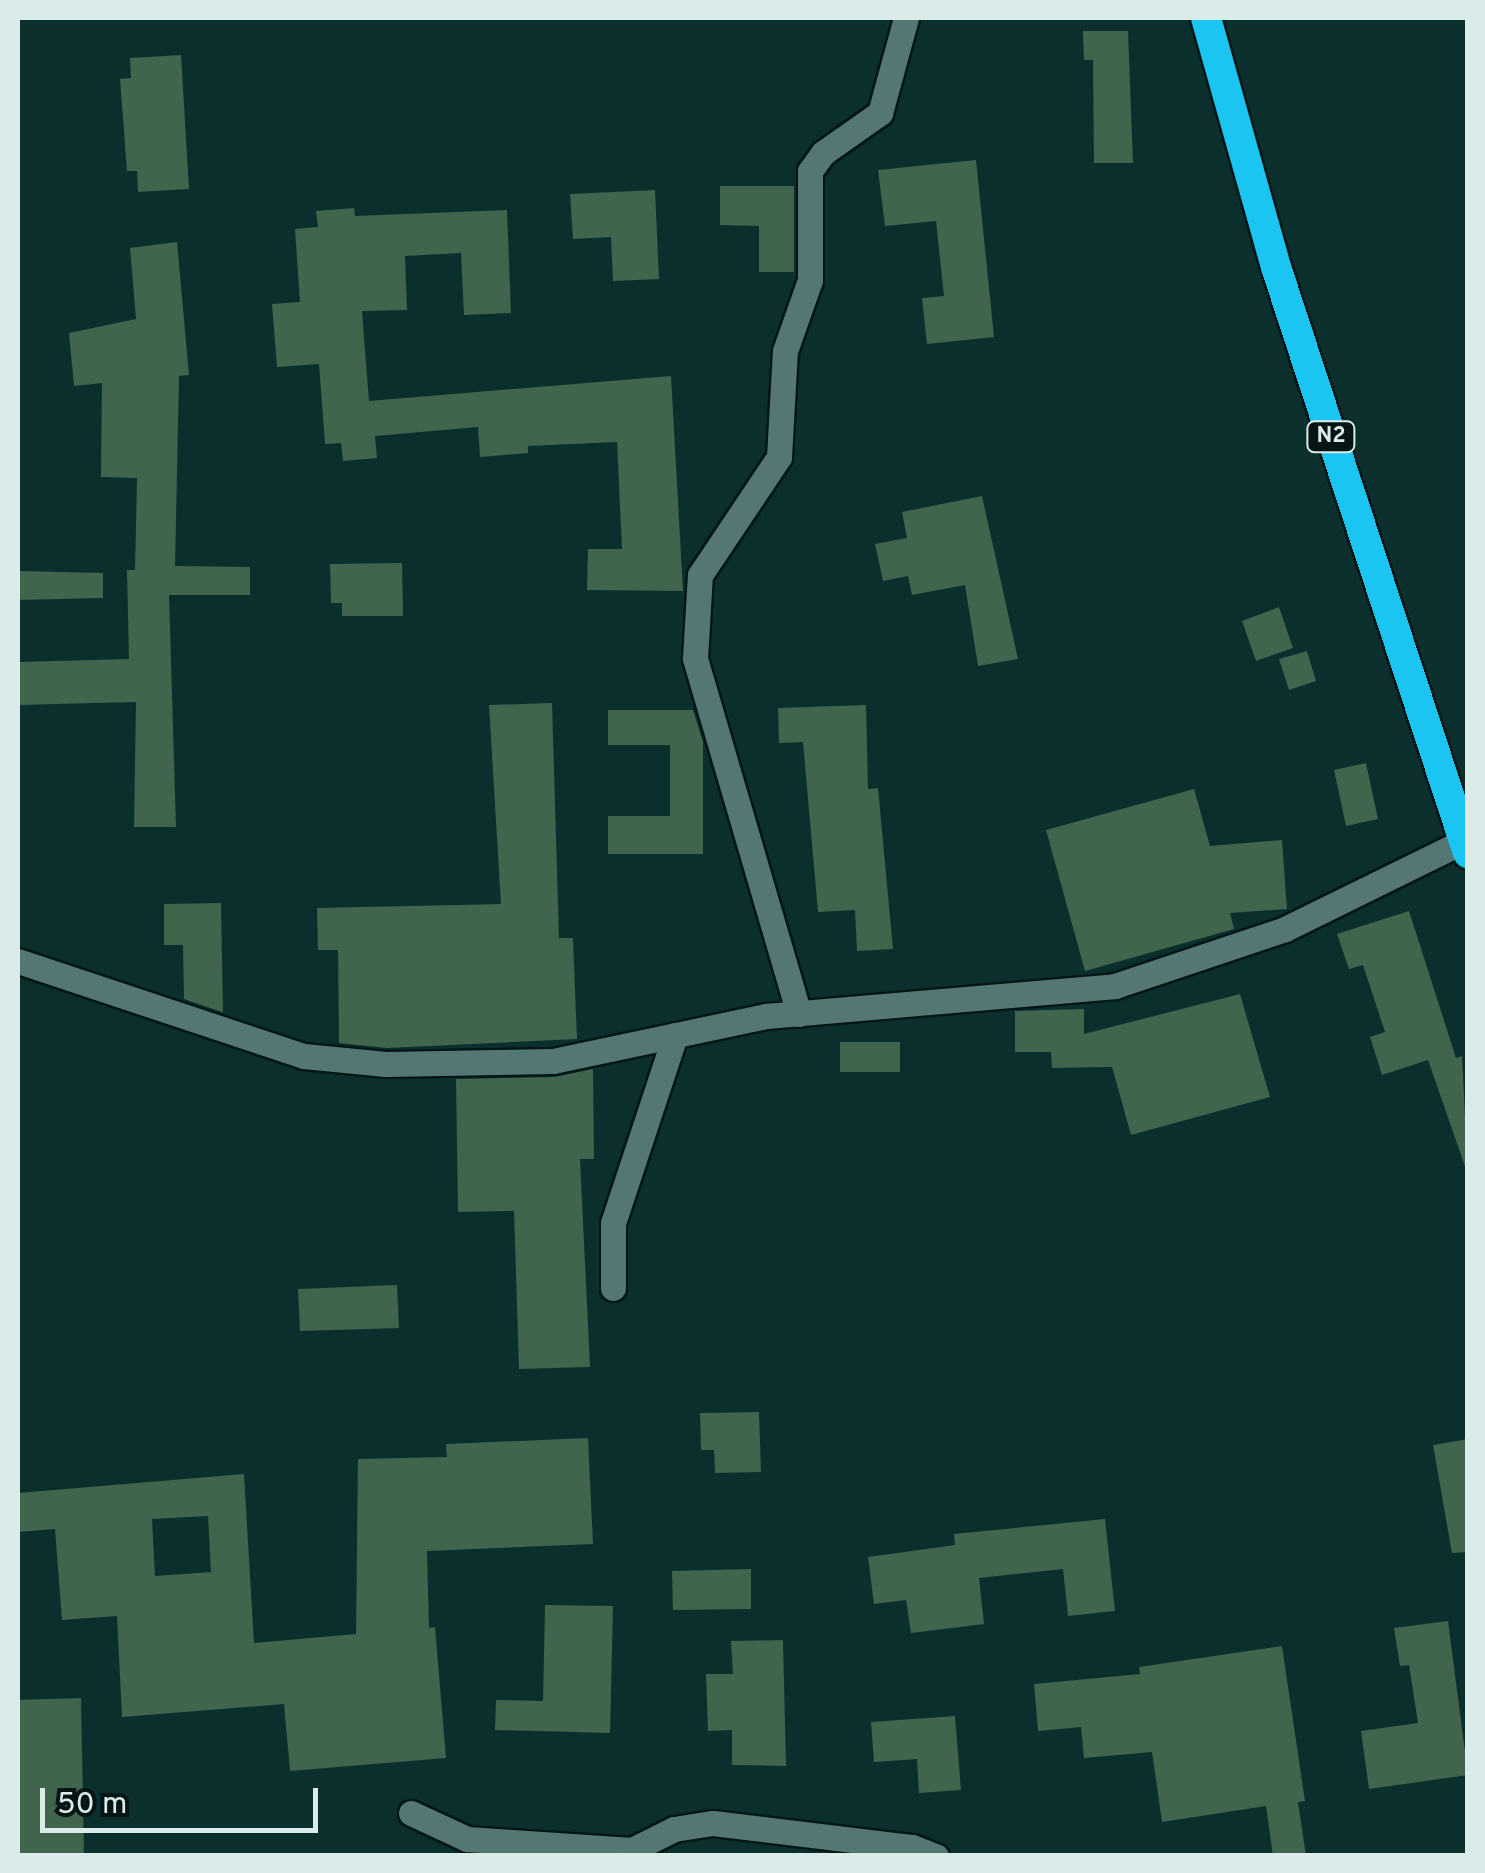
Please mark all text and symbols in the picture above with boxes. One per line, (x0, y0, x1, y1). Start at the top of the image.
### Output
road number: N2 (1306, 420, 1356, 454)
scale bar (45, 1768, 322, 1830)
text: 50 m (57, 1787, 127, 1824)

